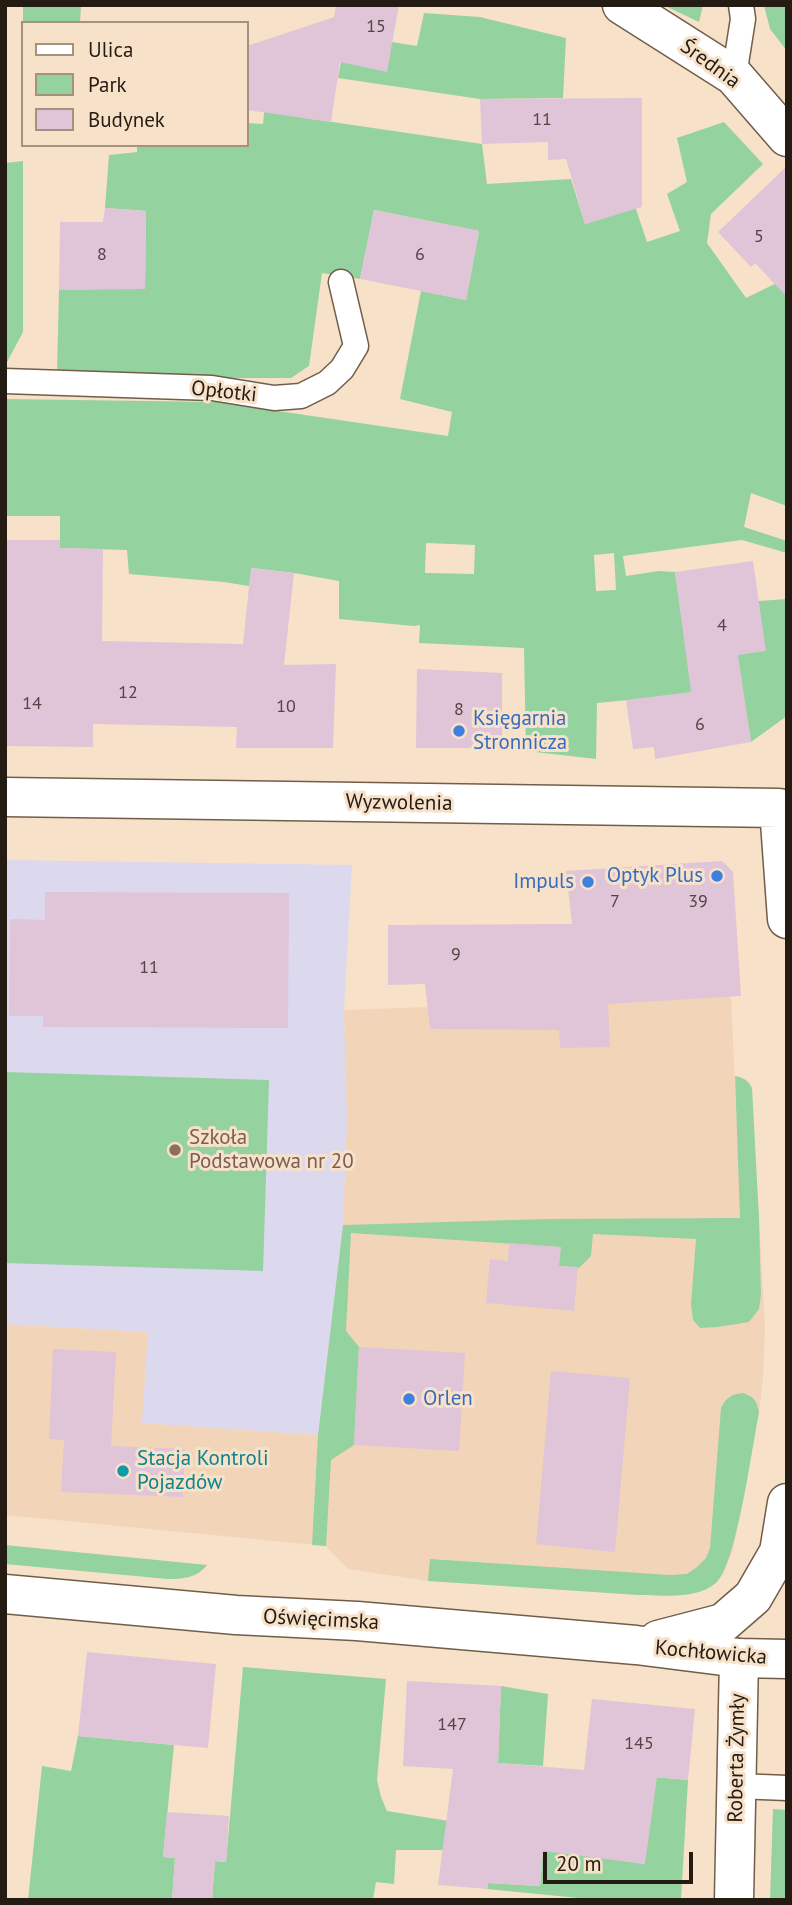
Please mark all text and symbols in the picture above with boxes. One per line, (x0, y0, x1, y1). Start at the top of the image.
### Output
house number: 15 (366, 16, 386, 38)
legend (21, 21, 248, 147)
street label: Średnia (675, 34, 745, 94)
text: Ulica (88, 36, 133, 63)
text: Park (88, 71, 127, 98)
text: Budynek (88, 106, 165, 133)
house number: 11 (532, 109, 552, 131)
house number: 5 (754, 226, 764, 248)
house number: 8 (97, 244, 107, 266)
house number: 6 (415, 244, 425, 266)
street label: Opłotki (190, 376, 258, 408)
house number: 4 (717, 615, 727, 637)
house number: 12 (118, 682, 138, 704)
house number: 14 (22, 693, 42, 715)
house number: 10 (276, 696, 296, 718)
house number: 8 (454, 699, 464, 721)
place label: Księgarnia Stronnicza (473, 706, 567, 756)
house number: 6 (695, 714, 705, 736)
marker: Księgarnia Stronnicza (451, 723, 467, 739)
street label: Wyzwolenia (345, 789, 453, 817)
place label: Optyk Plus (607, 863, 703, 889)
marker: Optyk Plus (709, 868, 725, 884)
place label: Impuls (513, 869, 574, 895)
marker: Impuls (580, 874, 596, 890)
house number: 7 (610, 891, 620, 913)
house number: 39 (688, 891, 708, 913)
house number: 9 (451, 944, 461, 966)
house number: 11 (139, 957, 159, 979)
place label: Szkoła Podstawowa nr 20 (189, 1125, 354, 1175)
marker: Szkoła Podstawowa nr 20 (167, 1142, 183, 1158)
place label: Orlen (423, 1386, 473, 1412)
marker: Orlen (401, 1391, 417, 1407)
place label: Stacja Kontroli Pojazdów (137, 1446, 269, 1496)
marker: Stacja Kontroli Pojazdów (115, 1463, 131, 1479)
street label: Oświęcimska (262, 1604, 380, 1636)
street label: Kochłowicka (654, 1636, 768, 1670)
street label: Roberta Żymły (723, 1693, 751, 1823)
house number: 147 (437, 1714, 467, 1736)
house number: 145 (624, 1733, 654, 1755)
scale bar (547, 1839, 698, 1883)
text: 20 m (556, 1850, 602, 1877)

